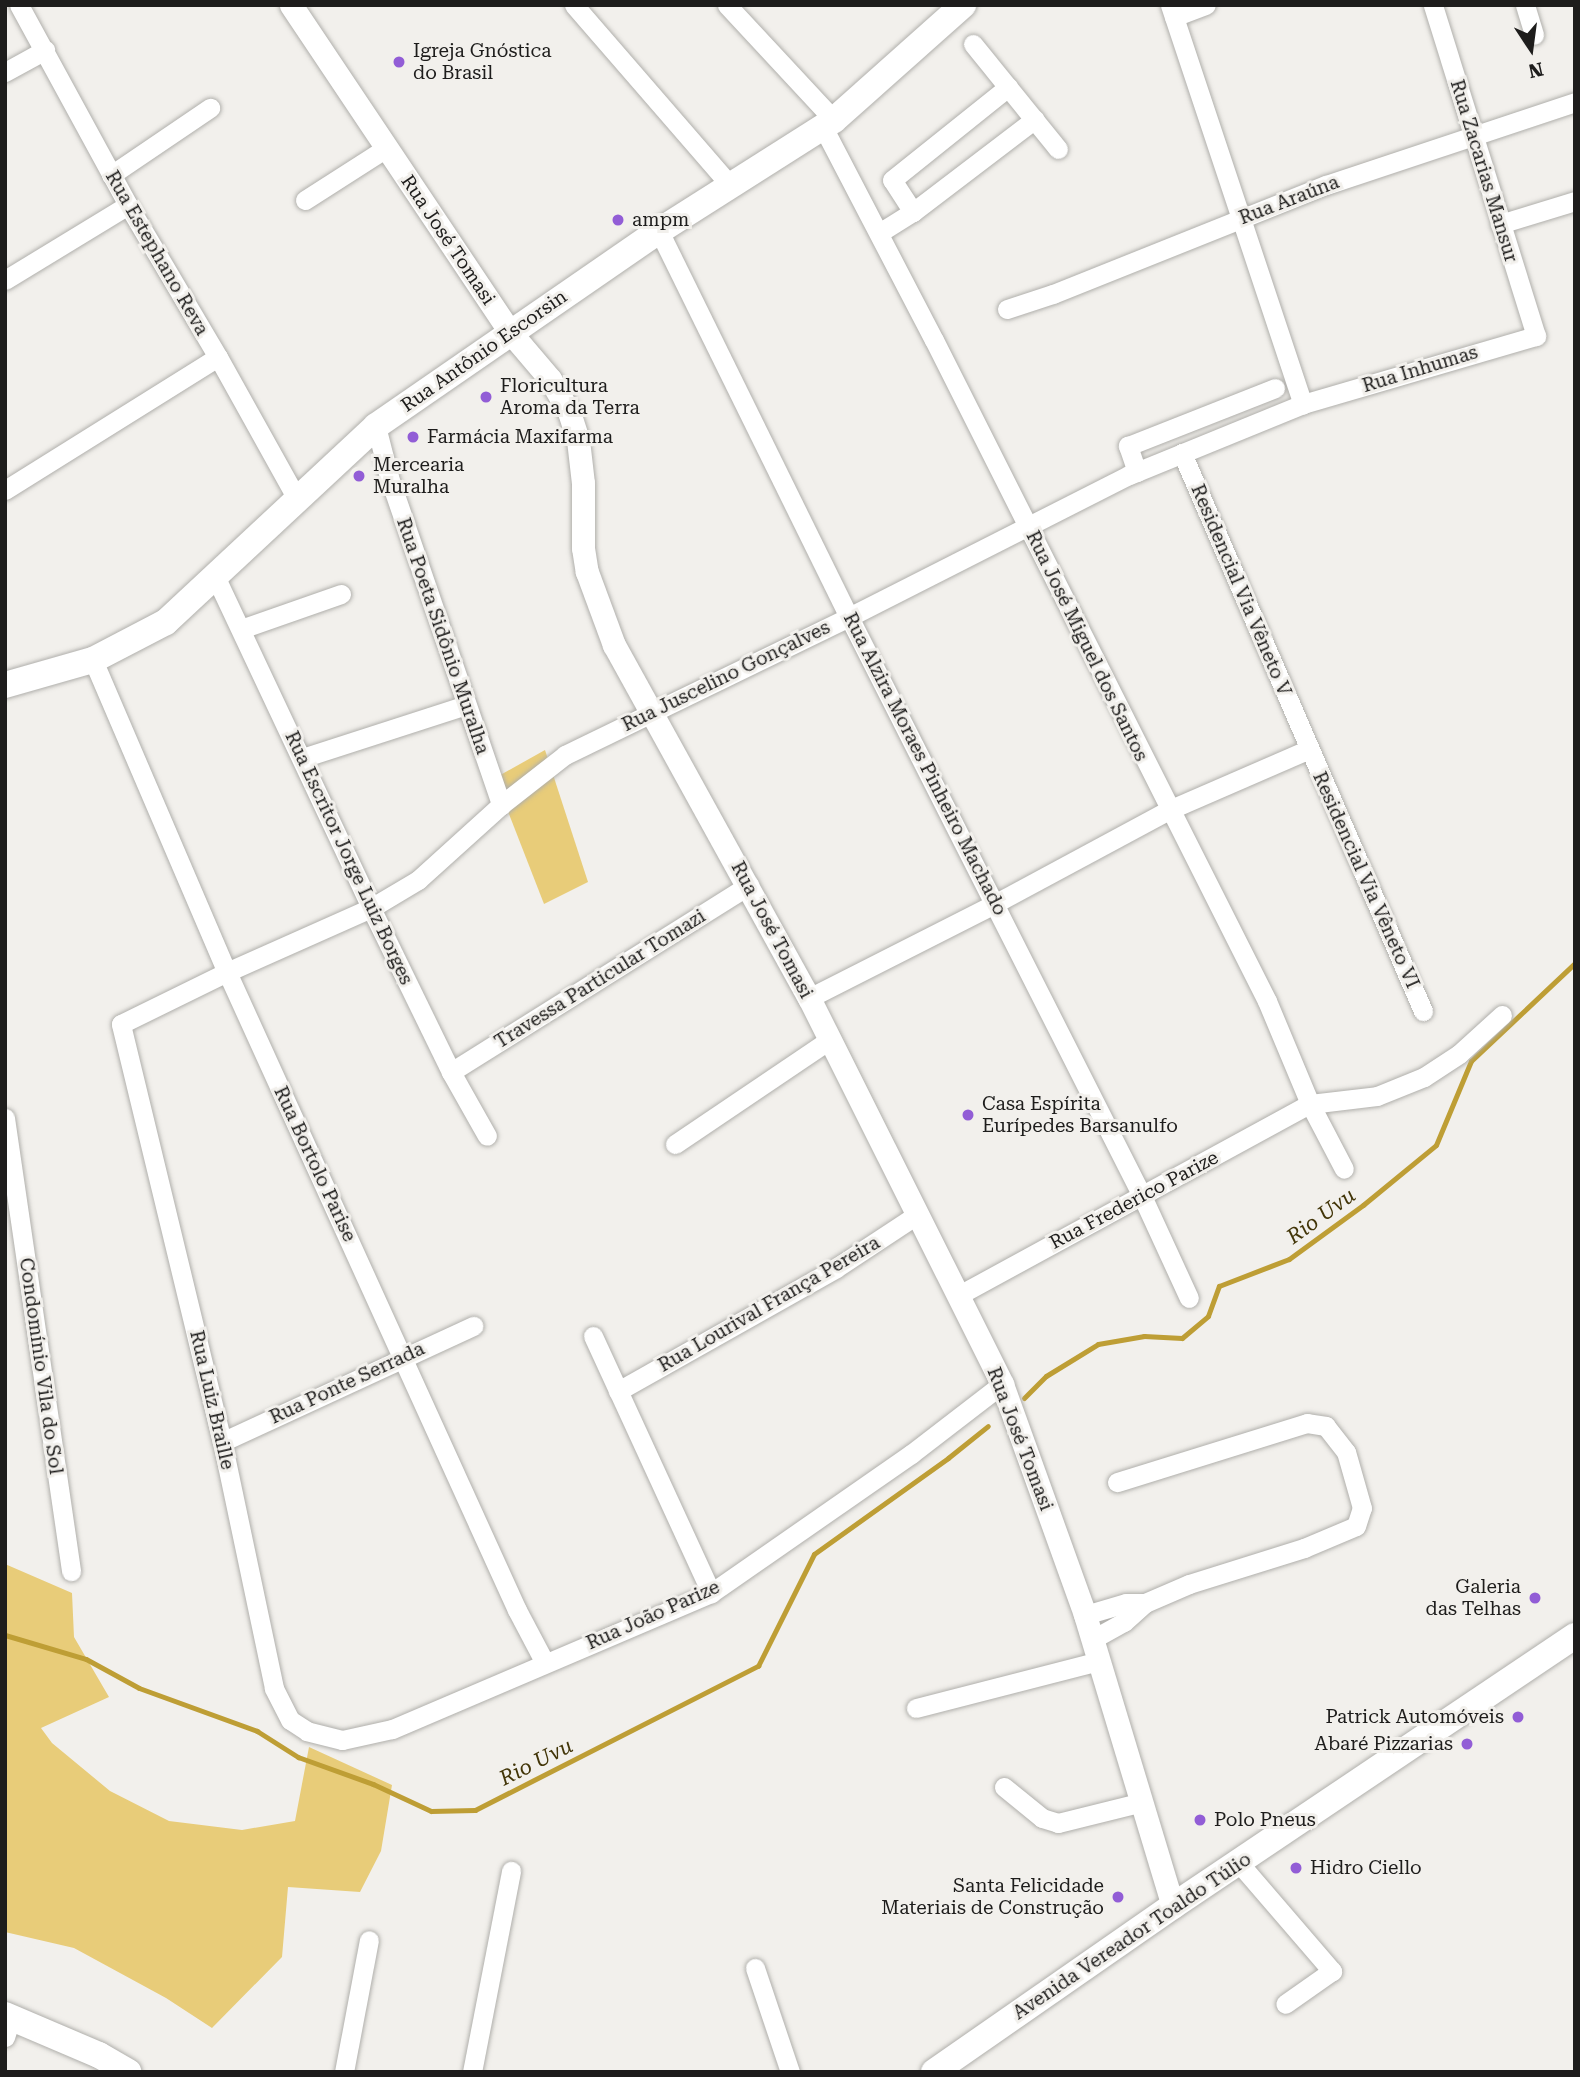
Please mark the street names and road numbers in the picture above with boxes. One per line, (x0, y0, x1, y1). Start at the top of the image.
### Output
street label: Rua Zacarias Mansur (1445, 77, 1523, 265)
street label: Rua Estephano Reva (101, 167, 213, 339)
street label: Rua Araúna (1236, 170, 1342, 230)
street label: Rua José Tomasi (396, 171, 500, 309)
street label: Rua Antônio Escorsin (397, 285, 571, 417)
street label: Rua Inhumas (1360, 341, 1480, 397)
street label: Residencial Via Vêneto V (1186, 481, 1296, 699)
street label: Rua Poeta Sidônio Muralha (392, 515, 494, 757)
street label: Rua José Miguel dos Santos (1021, 527, 1153, 765)
street label: Rua Alzira Moraes Pinheiro Machado (838, 609, 1012, 919)
street label: Rua Juscelino Gonçalves (618, 616, 834, 736)
street label: Rua Escritor Jorge Luiz Borges (280, 728, 418, 988)
street label: Residencial Via Vêneto VI (1308, 768, 1424, 992)
street label: Rua José Tomasi (726, 858, 818, 1002)
street label: Travessa Particular Tomazi (490, 905, 710, 1053)
street label: Rua Bortolo Parise (269, 1083, 361, 1245)
street label: Rua Frederico Parize (1046, 1146, 1222, 1254)
street label: Rua Lourival França Pereira (654, 1231, 884, 1377)
street label: Condomínio Vila do Sol (15, 1256, 67, 1476)
street label: Rua Luiz Braille (185, 1328, 239, 1472)
street label: Rua Ponte Serrada (266, 1337, 428, 1429)
street label: Rua José Tomasi (982, 1364, 1058, 1514)
street label: Rua João Parize (583, 1575, 723, 1655)
street label: Avenida Vereador Toaldo Túlio (1009, 1848, 1255, 2024)

